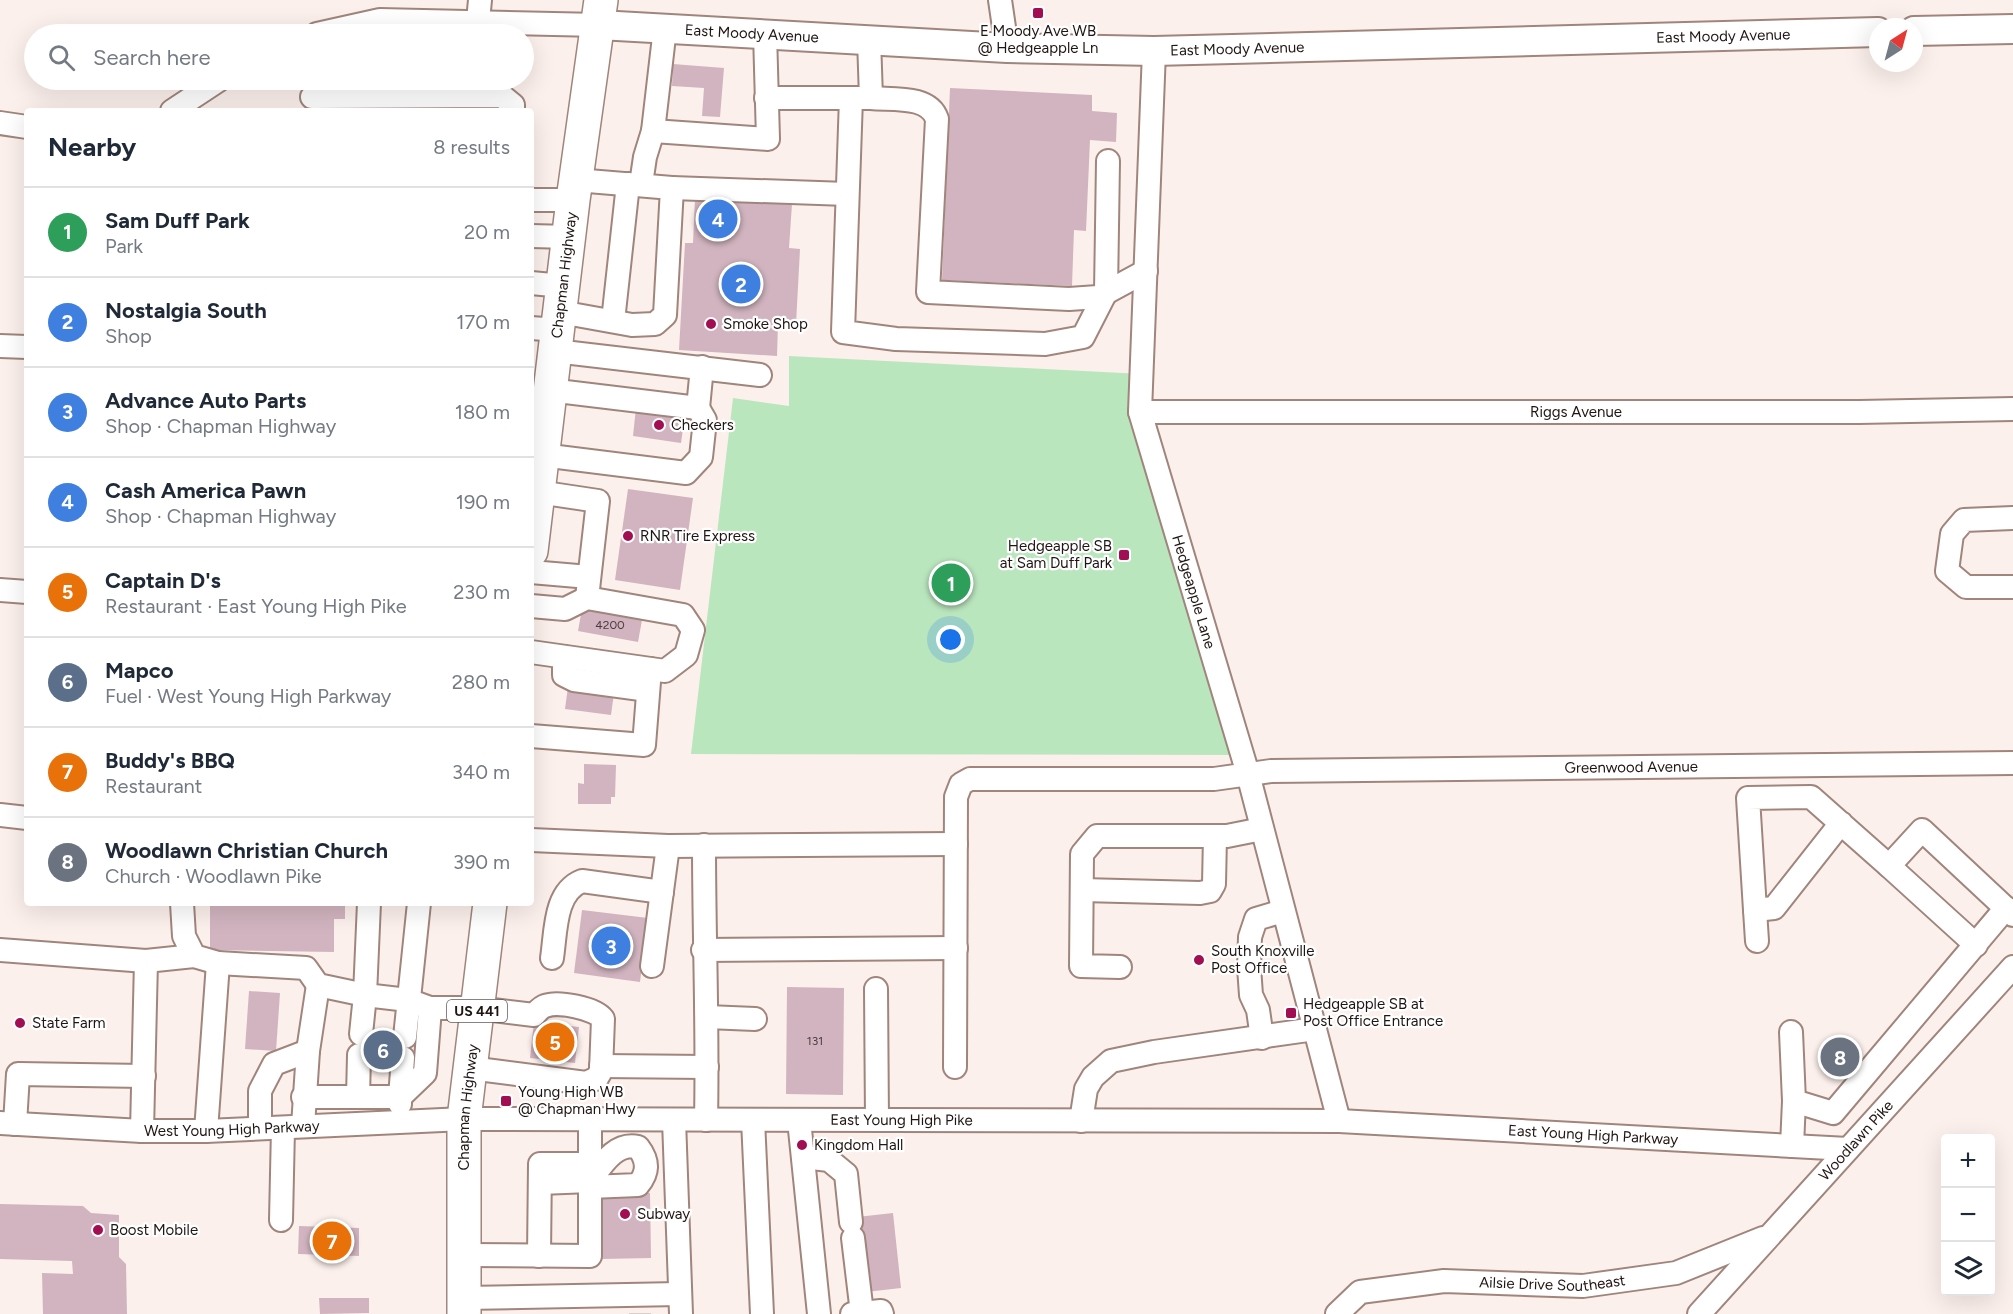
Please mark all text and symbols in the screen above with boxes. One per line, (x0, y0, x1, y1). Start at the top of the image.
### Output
marker: E Moody Ave WB @ Hedgeapple Ln (1031, 6, 1045, 20)
north arrow (1869, 18, 1923, 72)
street label: East Moody Avenue (684, 21, 819, 46)
place label: E Moody Ave WB @ Hedgeapple Ln (978, 22, 1098, 57)
search box (24, 24, 534, 90)
street label: East Moody Avenue (1656, 25, 1790, 47)
street label: East Moody Avenue (1170, 38, 1305, 60)
icon: search (45, 41, 78, 74)
text: Search here (93, 44, 211, 71)
text: Nearby (48, 131, 136, 163)
text: 8 results (433, 135, 510, 159)
pin: 4 (698, 196, 738, 242)
text: Sam Duff Park (105, 207, 250, 234)
street label: Chapman Highway (548, 211, 581, 339)
text: 1 (63, 220, 72, 244)
text: 20 m (464, 220, 510, 244)
text: Park (105, 234, 143, 258)
pin: 2 (722, 262, 760, 306)
text: Nostalgia South (105, 297, 267, 324)
text: 2 (62, 310, 73, 334)
text: 170 m (456, 310, 510, 334)
place label: Smoke Shop (723, 315, 808, 333)
marker: Smoke Shop (704, 317, 718, 331)
text: Shop (105, 324, 152, 348)
text: Advance Auto Parts (105, 387, 306, 414)
text: 3 (62, 400, 73, 424)
text: 180 m (455, 400, 510, 424)
street label: Riggs Avenue (1530, 403, 1622, 421)
text: Shop · Chapman Highway (105, 414, 336, 438)
place label: Checkers (671, 416, 734, 434)
marker: Checkers (652, 418, 666, 432)
text: Cash America Pawn (105, 477, 306, 504)
text: 4 (61, 490, 74, 514)
text: 190 m (456, 490, 510, 514)
text: Shop · Chapman Highway (105, 504, 336, 528)
place label: RNR Tire Express (640, 527, 755, 545)
marker: RNR Tire Express (621, 529, 635, 543)
street label: Hedgeapple Lane (1168, 533, 1219, 651)
place label: Hedgeapple SB at Sam Duff Park (1000, 537, 1113, 572)
marker: Hedgeapple SB at Sam Duff Park (1117, 548, 1131, 562)
pin: 1 (932, 560, 970, 606)
text: Captain D's (105, 567, 221, 594)
text: 5 (62, 580, 73, 604)
text: 230 m (453, 580, 510, 604)
text: Restaurant · East Young High Pike (105, 594, 407, 618)
house number: 4200 (595, 618, 625, 632)
your location (936, 625, 965, 654)
text: Mapco (105, 657, 174, 684)
text: 6 (62, 670, 73, 694)
text: 280 m (452, 670, 510, 694)
text: Fuel · West Young High Parkway (105, 684, 391, 708)
text: Buddy's BBQ (105, 747, 235, 774)
street label: Greenwood Avenue (1564, 757, 1698, 777)
text: 7 (62, 760, 73, 784)
text: 340 m (452, 760, 510, 784)
text: Restaurant (105, 774, 202, 798)
text: Woodlawn Christian Church (105, 837, 388, 864)
text: 8 (61, 850, 74, 874)
text: 390 m (453, 850, 510, 874)
text: Church · Woodlawn Pike (105, 864, 322, 888)
pin: 3 (592, 924, 630, 968)
place label: South Knoxville Post Office (1211, 942, 1314, 977)
marker: South Knoxville Post Office (1192, 953, 1206, 967)
place label: Hedgeapple SB at Post Office Entrance (1303, 995, 1443, 1030)
road number: US 441 (447, 1000, 507, 1022)
marker: Hedgeapple SB at Post Office Entrance (1284, 1006, 1298, 1020)
place label: State Farm (32, 1014, 106, 1032)
marker: State Farm (13, 1016, 27, 1030)
pin: 5 (536, 1020, 574, 1064)
pin: 6 (364, 1028, 403, 1072)
house number: 131 (807, 1034, 823, 1048)
pin: 8 (1820, 1034, 1860, 1080)
street label: Chapman Highway (455, 1043, 482, 1171)
place label: Young High WB @ Chapman Hwy (518, 1083, 636, 1118)
marker: Young High WB @ Chapman Hwy (499, 1094, 513, 1108)
street label: Woodlawn Pike (1815, 1097, 1897, 1184)
street label: East Young High Pike (830, 1111, 973, 1129)
street label: West Young High Parkway (144, 1117, 320, 1140)
street label: East Young High Parkway (1508, 1121, 1679, 1149)
map controls (1941, 1134, 1995, 1296)
button: + (1941, 1134, 1995, 1188)
place label: Kingdom Hall (814, 1136, 903, 1154)
marker: Kingdom Hall (795, 1138, 809, 1152)
button: − (1941, 1188, 1995, 1242)
place label: Subway (637, 1205, 690, 1223)
marker: Subway (618, 1207, 632, 1221)
pin: 7 (312, 1218, 352, 1264)
place label: Boost Mobile (110, 1221, 198, 1239)
marker: Boost Mobile (91, 1223, 105, 1237)
button: layers (1941, 1242, 1995, 1296)
street label: Ailsie Drive Southeast (1479, 1271, 1627, 1295)

